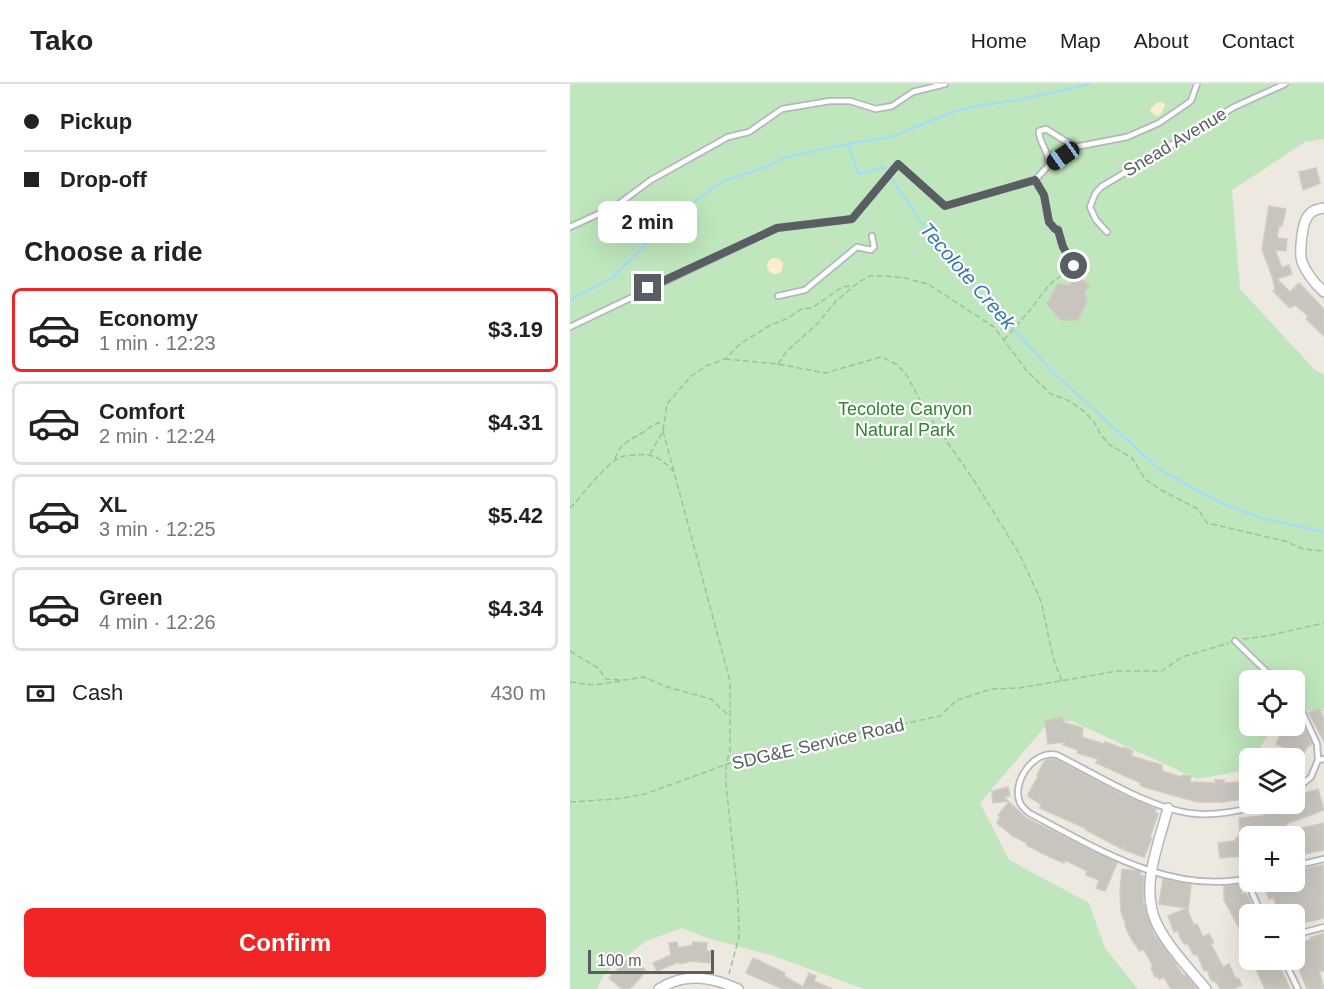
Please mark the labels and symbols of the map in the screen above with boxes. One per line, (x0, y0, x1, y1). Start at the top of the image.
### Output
street label: Snead Avenue (1120, 103, 1230, 181)
car (1043, 138, 1083, 174)
callout: 2 min (598, 201, 698, 243)
water label: Tecolote Creek (916, 218, 1021, 334)
route start (1060, 252, 1087, 279)
route end (634, 274, 661, 301)
park label: Tecolote Canyon Natural Park (838, 399, 972, 440)
street label: SDG&E Service Road (730, 714, 906, 774)
scale bar (588, 947, 714, 974)

